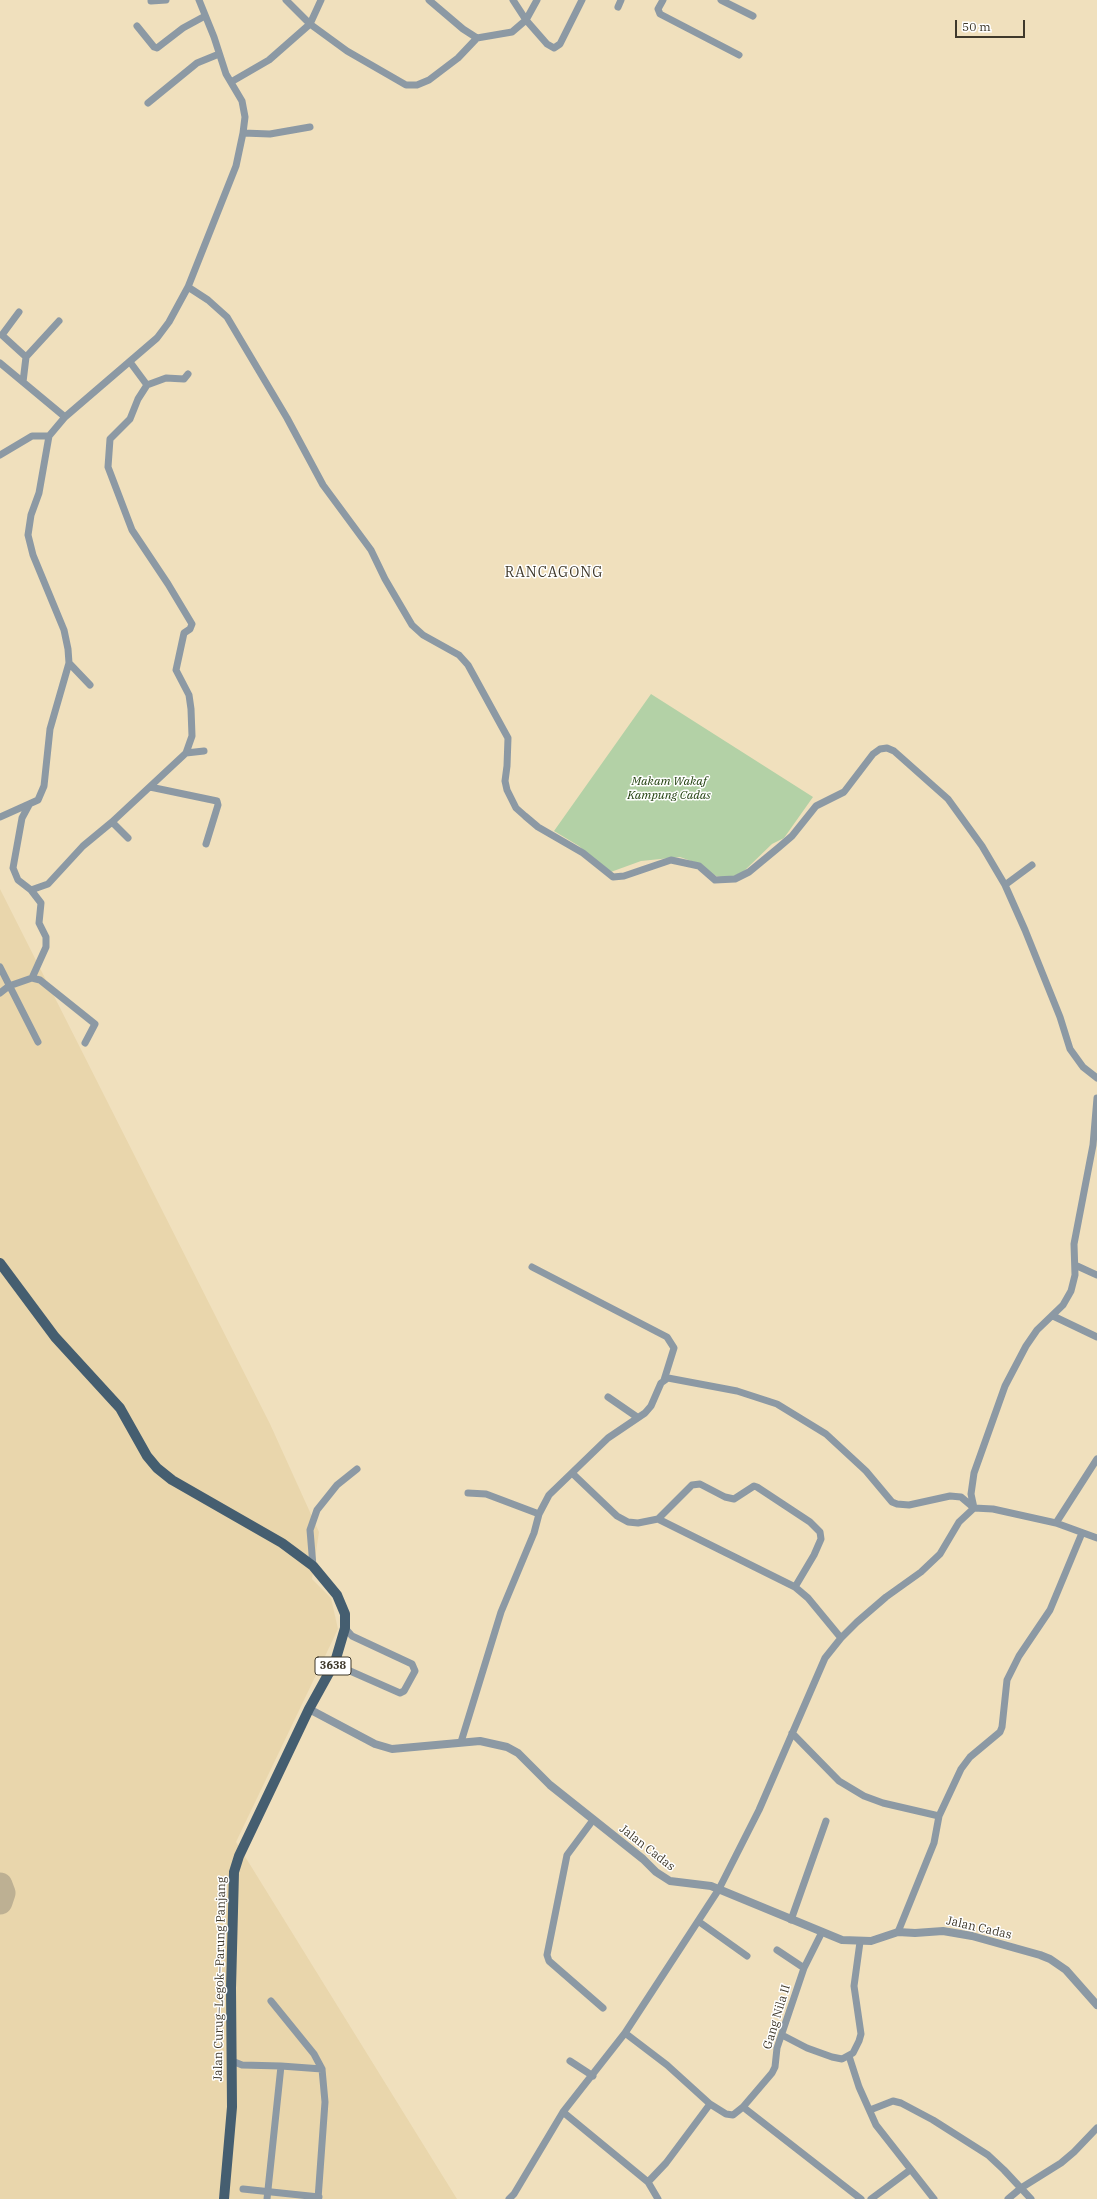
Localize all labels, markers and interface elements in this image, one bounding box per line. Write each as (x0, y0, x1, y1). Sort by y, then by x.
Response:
scale bar (957, 12, 1027, 38)
text: 50 m (962, 19, 991, 34)
district label: RANCAGONG (505, 565, 603, 581)
park label: Makam Wakaf Kampung Cadas (627, 775, 711, 803)
road number: 3638 (315, 1657, 351, 1675)
street label: Jalan Cadas (616, 1822, 678, 1874)
street label: Jalan Curug–Legok–Parung Panjang (211, 1877, 229, 2081)
street label: Jalan Cadas (945, 1914, 1013, 1942)
street label: Gang Nila II (760, 1983, 794, 2051)

